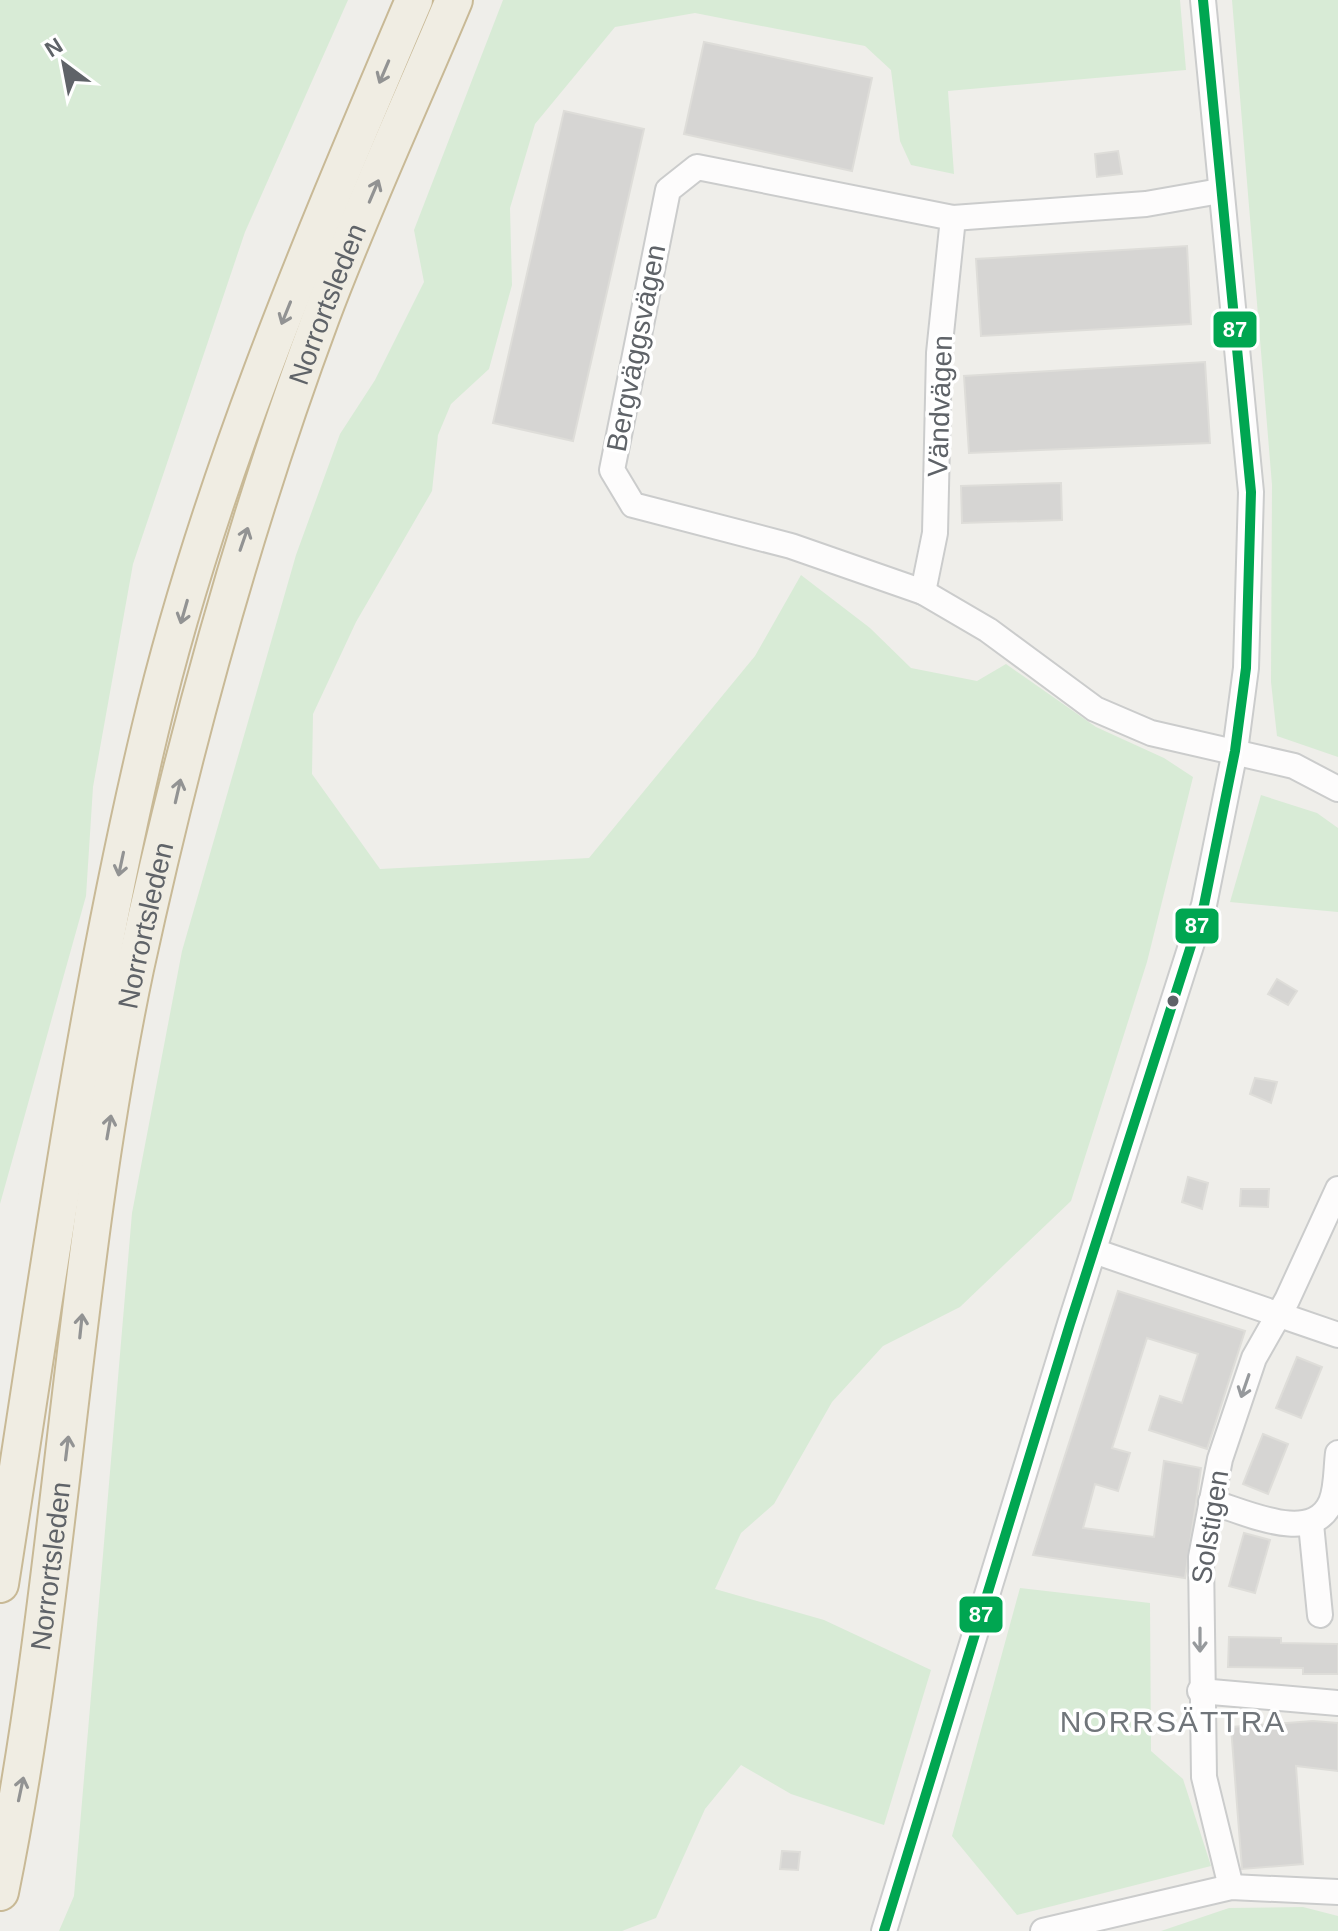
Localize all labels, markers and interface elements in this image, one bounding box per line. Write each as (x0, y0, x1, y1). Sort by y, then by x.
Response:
north arrow (24, 24, 104, 104)
text: N (40, 33, 67, 62)
one-way arrow (375, 59, 390, 84)
one-way arrow (367, 179, 382, 204)
street label: Norrortsleden (282, 219, 372, 389)
street label: Bergväggsvägen (601, 242, 671, 454)
one-way arrow (277, 300, 292, 325)
line badge: 87 (1212, 310, 1258, 349)
text: 87 (1223, 317, 1247, 342)
street label: Vändvägen (922, 335, 958, 477)
one-way arrow (238, 527, 253, 552)
one-way arrow (176, 598, 191, 624)
one-way arrow (171, 778, 186, 804)
street label: Norrortsleden (112, 839, 179, 1011)
one-way arrow (113, 850, 128, 876)
line badge: 87 (1174, 907, 1220, 945)
text: 87 (1185, 913, 1209, 938)
unlabelled marker (1165, 993, 1181, 1009)
one-way arrow (102, 1115, 117, 1140)
one-way arrow (74, 1313, 89, 1340)
one-way arrow (1236, 1373, 1251, 1398)
one-way arrow (60, 1435, 75, 1462)
street label: Solstigen (1186, 1468, 1234, 1586)
street label: Norrortsleden (24, 1480, 76, 1652)
line badge: 87 (958, 1595, 1004, 1634)
text: 87 (969, 1602, 993, 1627)
one-way arrow (1192, 1626, 1208, 1653)
district label: NORRSÄTTRA (1060, 1705, 1286, 1738)
one-way arrow (14, 1776, 29, 1802)

